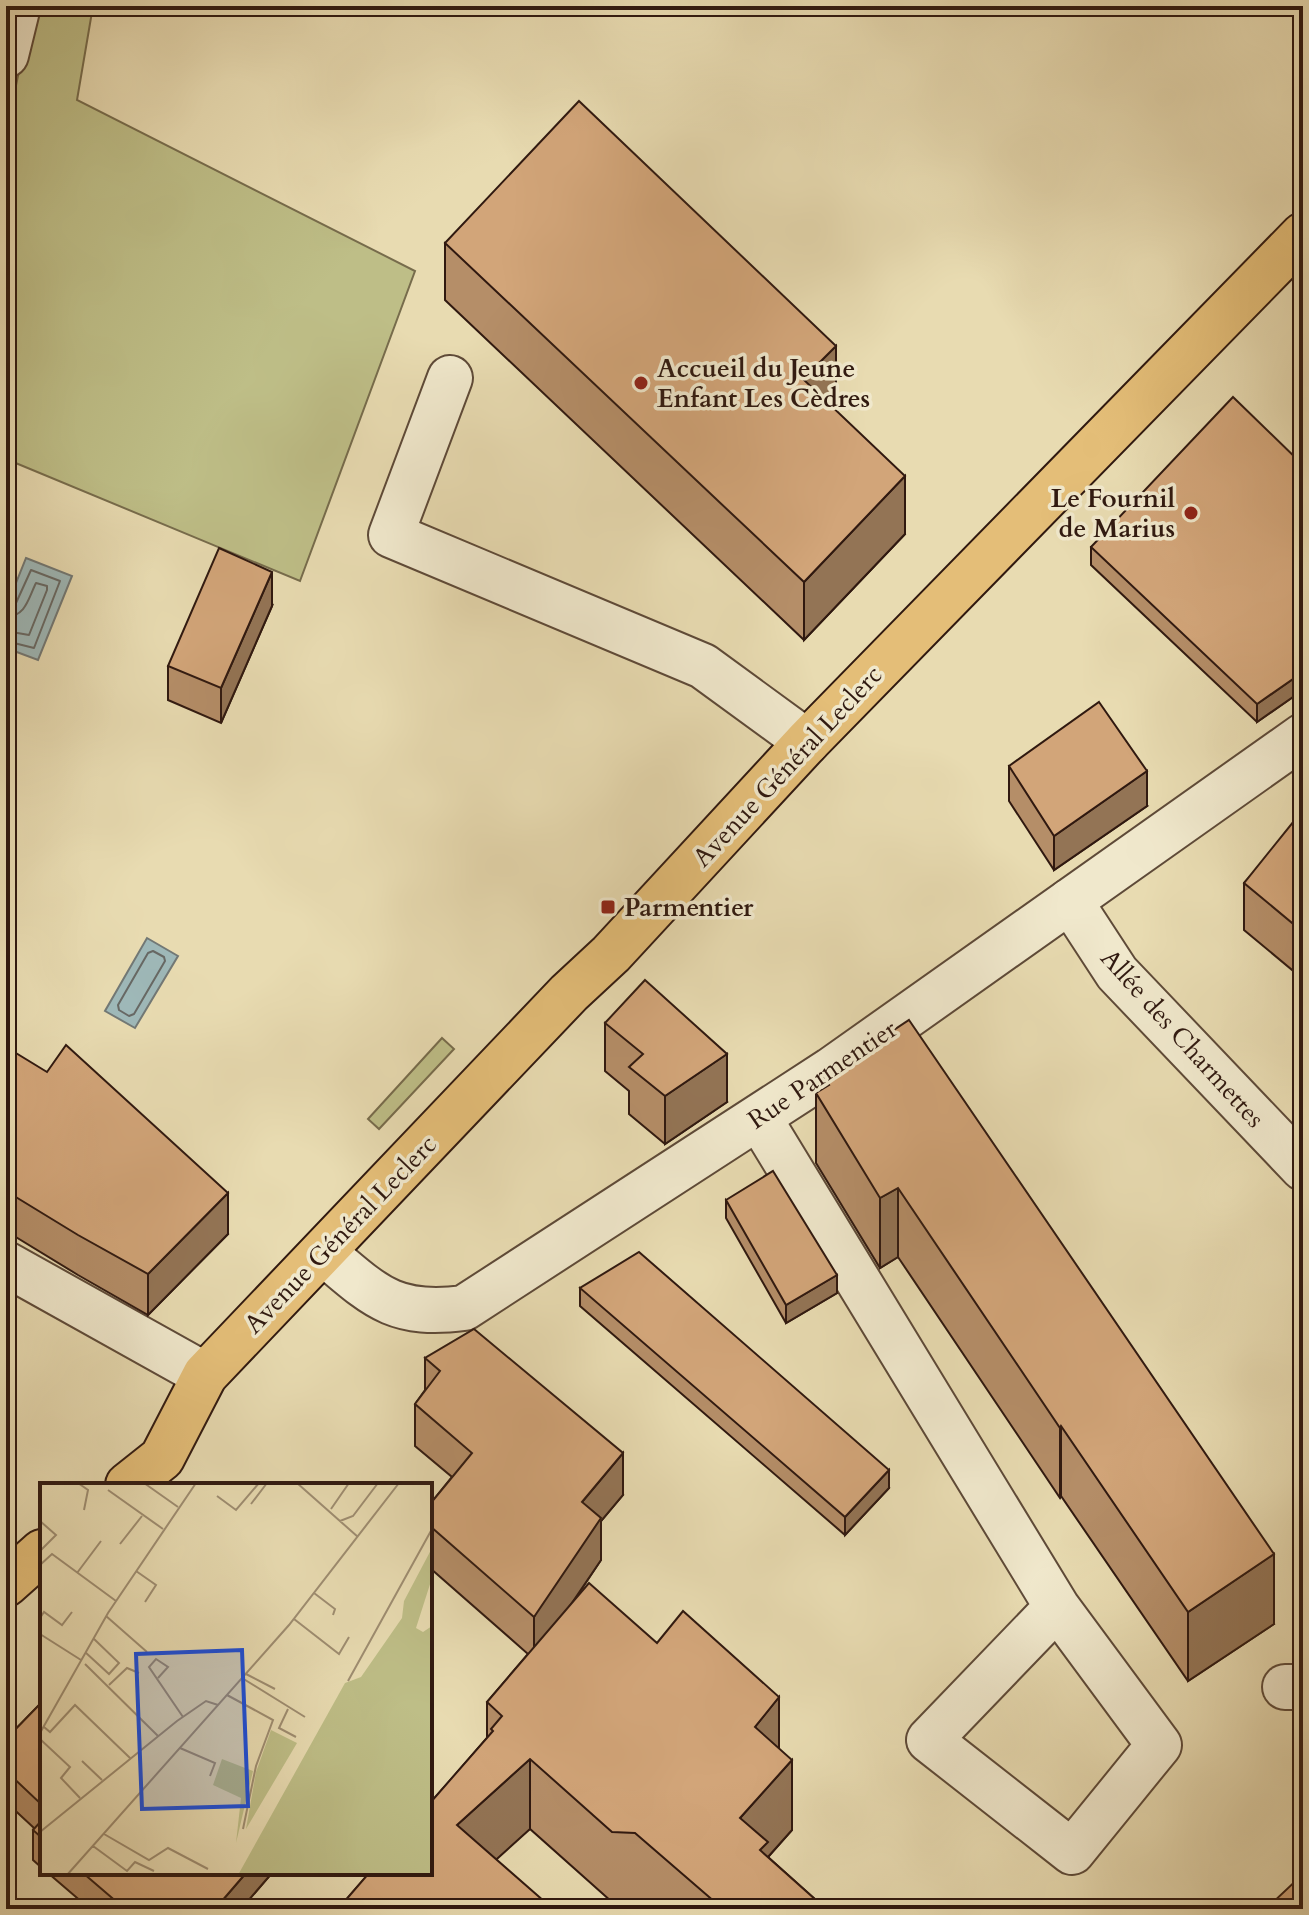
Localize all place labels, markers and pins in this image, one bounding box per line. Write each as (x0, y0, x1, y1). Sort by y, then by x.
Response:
place label: Accueil du Jeune Enfant Les Cèdres (657, 351, 870, 416)
marker: Accueil du Jeune Enfant Les Cèdres (632, 374, 650, 392)
place label: Le Fournil de Marius (1051, 481, 1175, 546)
marker: Le Fournil de Marius (1182, 504, 1200, 522)
place label: Parmentier (624, 890, 754, 925)
marker: Parmentier (599, 898, 617, 916)

